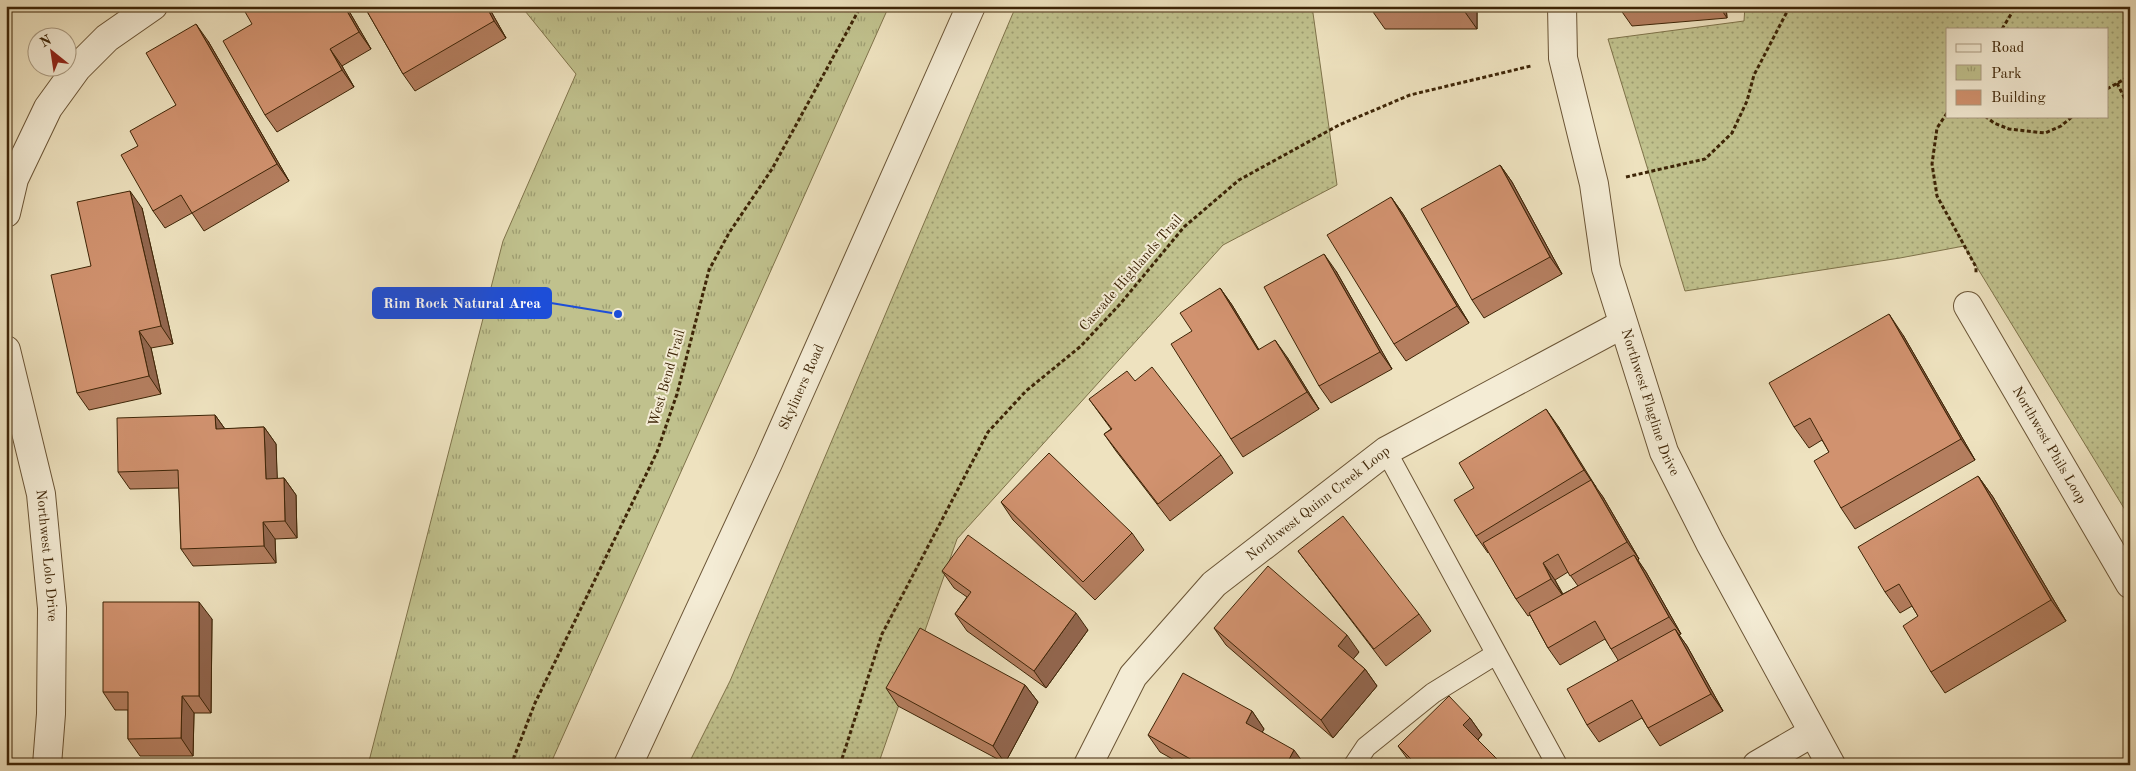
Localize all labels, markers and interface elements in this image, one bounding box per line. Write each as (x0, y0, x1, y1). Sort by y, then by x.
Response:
north arrow (28, 28, 78, 78)
legend (1946, 28, 2108, 118)
text: N (38, 33, 54, 50)
text: Road (1991, 41, 2025, 56)
text: Park (1991, 67, 2022, 82)
text: Building (1991, 91, 2046, 106)
street label: Cascade Highlands Trail (1077, 212, 1185, 334)
callout: Rim Rock Natural Area (373, 288, 551, 318)
text: Rim Rock Natural Area (383, 297, 541, 312)
street label: Northwest Flagline Drive (1619, 327, 1682, 478)
street label: West Bend Trail (646, 328, 688, 428)
street label: Skyliners Road (777, 342, 827, 432)
street label: Northwest Phils Loop (2010, 384, 2089, 506)
street label: Northwest Quinn Creek Loop (1244, 444, 1393, 563)
street label: Northwest Lolo Drive (34, 489, 59, 621)

